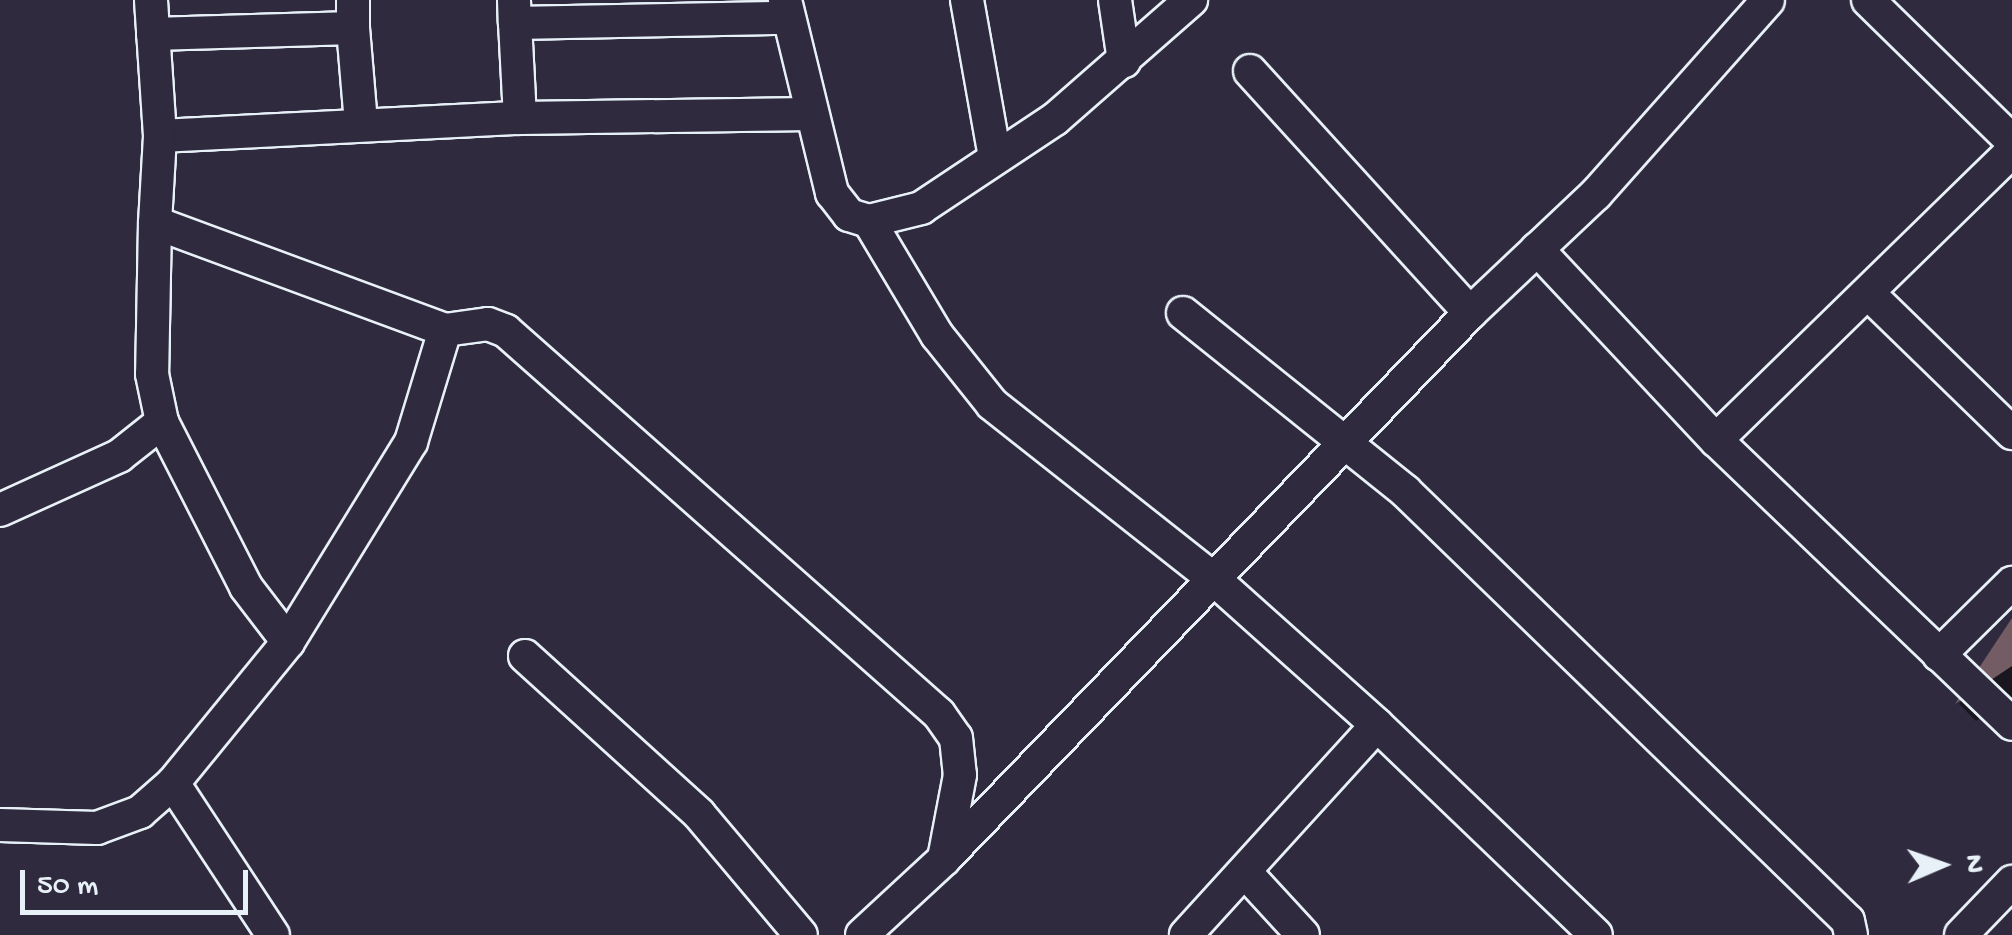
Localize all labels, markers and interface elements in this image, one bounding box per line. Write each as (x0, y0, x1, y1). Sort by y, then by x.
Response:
north arrow (1892, 815, 1992, 915)
scale bar (25, 850, 252, 912)
text: N (1956, 854, 1989, 874)
text: 50 m (37, 870, 98, 905)

